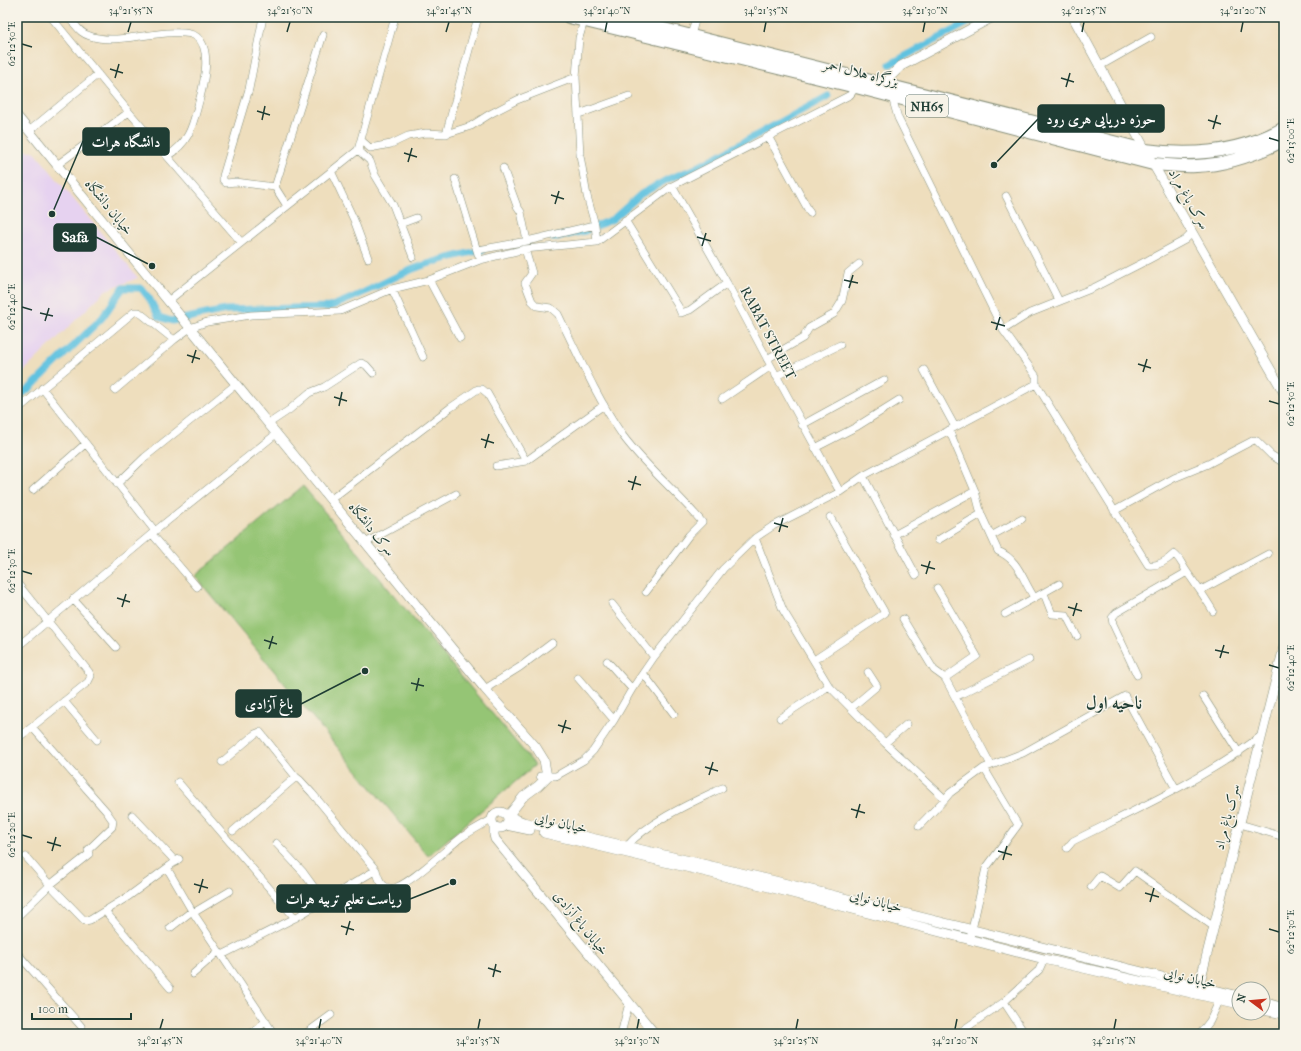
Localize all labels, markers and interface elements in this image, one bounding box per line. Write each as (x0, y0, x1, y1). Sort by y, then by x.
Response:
text: 34°21'55"N (109, 5, 154, 17)
text: 34°21'50"N (267, 5, 313, 17)
text: 34°21'45"N (426, 5, 472, 17)
text: 34°21'40"N (583, 5, 631, 17)
text: 34°21'35"N (744, 5, 789, 17)
text: 34°21'30"N (902, 5, 948, 17)
text: 34°21'25"N (1061, 5, 1107, 17)
text: 34°21'20"N (1220, 5, 1267, 17)
text: 62°12'50"E (6, 22, 18, 66)
street label: بزرگراه هلال احمر (820, 54, 901, 91)
road number: NH65 (906, 95, 948, 117)
callout: حوزه دریایی هری رود (1038, 105, 1164, 132)
text: حوزه دریایی هری رود (1046, 110, 1156, 129)
text: 62°13'00"E (1285, 118, 1297, 164)
callout: دانشگاه هرات (83, 128, 169, 155)
text: دانشگاه هرات (91, 132, 161, 152)
street label: سرک باغ مراد (1162, 165, 1213, 234)
street label: خیابان دانشگاه (81, 175, 138, 238)
callout: Safa (54, 224, 96, 251)
text: Safa (62, 228, 89, 246)
text: 62°12'40"E (6, 284, 18, 330)
street label: RABAT STREET (736, 284, 800, 383)
text: 62°12'50"E (1285, 382, 1297, 426)
street label: سرک دانشگاه (344, 498, 400, 560)
text: 62°12'30"E (6, 549, 18, 593)
text: 62°12'40"E (1285, 645, 1297, 691)
callout: باغ آزادی (236, 690, 301, 717)
district label: ناحیه اول (1086, 693, 1142, 714)
text: باغ آزادی (245, 695, 293, 716)
street label: سرک باغ مراد (1211, 782, 1246, 853)
street label: خیابان نوایی (533, 809, 589, 838)
text: 62°12'20"E (6, 812, 18, 858)
callout: ریاست تعلیم تربیه هرات (277, 885, 410, 912)
street label: خیابان نوایی (848, 886, 904, 917)
street label: خیابان باغ آزادی (548, 887, 612, 960)
text: ریاست تعلیم تربیه هرات (286, 890, 402, 914)
text: 62°12'30"E (1285, 910, 1297, 954)
street label: خیابان نوایی (1162, 964, 1218, 993)
north arrow (1231, 981, 1271, 1021)
text: N (1234, 992, 1249, 1004)
scale bar (32, 995, 131, 1021)
text: 100 m (38, 1002, 68, 1016)
text: 34°21'45"N (137, 1035, 183, 1047)
text: 34°21'40"N (295, 1035, 343, 1047)
text: 34°21'35"N (456, 1035, 501, 1047)
text: 34°21'30"N (614, 1035, 660, 1047)
text: 34°21'25"N (773, 1035, 819, 1047)
text: 34°21'20"N (932, 1035, 979, 1047)
text: 34°21'15"N (1092, 1035, 1136, 1047)

